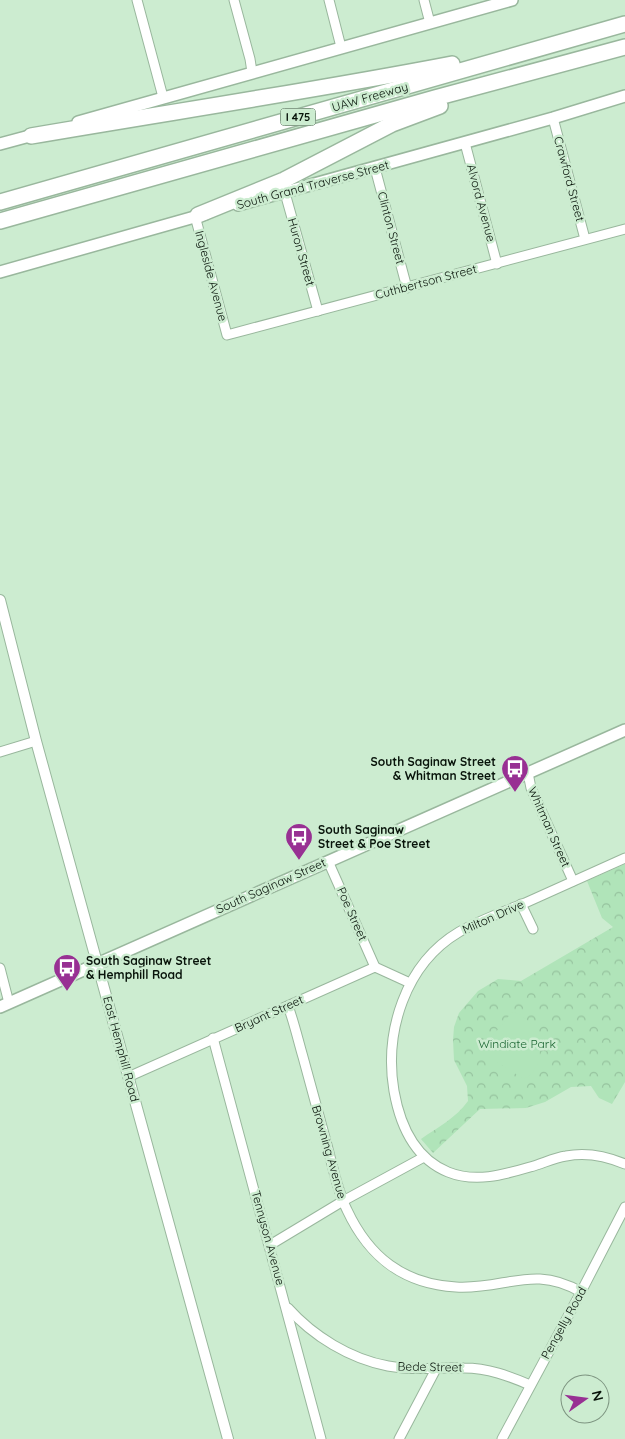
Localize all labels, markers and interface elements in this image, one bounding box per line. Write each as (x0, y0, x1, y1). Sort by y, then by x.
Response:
street label: UAW Freeway (330, 78, 410, 115)
road number: I 475 (280, 108, 316, 125)
street label: Crawford Street (551, 135, 588, 223)
street label: South Grand Traverse Street (235, 157, 391, 212)
street label: Alvord Avenue (464, 162, 499, 244)
street label: Clinton Street (375, 190, 408, 266)
street label: Huron Street (285, 216, 318, 288)
street label: Ingleside Avenue (192, 229, 231, 323)
street label: Cuthbertson Street (373, 261, 478, 302)
place label: South Saginaw Street & Whitman Street (371, 754, 496, 783)
bus stop icon: South Saginaw Street & Whitman Street (500, 754, 530, 793)
street label: Whitman Street (525, 784, 574, 869)
bus stop icon: South Saginaw Street & Poe Street (284, 822, 314, 861)
place label: South Saginaw Street & Poe Street (318, 822, 431, 851)
street label: South Saginaw Street (214, 855, 328, 916)
street label: Poe Street (334, 885, 371, 943)
street label: Milton Drive (460, 896, 526, 937)
bus stop icon: South Saginaw Street & Hemphill Road (52, 953, 82, 992)
place label: South Saginaw Street & Hemphill Road (86, 953, 212, 982)
street label: Bryant Street (232, 992, 305, 1035)
street label: East Hemphill Road (100, 994, 143, 1103)
park label: Windiate Park (478, 1036, 556, 1051)
street label: Browning Avenue (309, 1103, 350, 1201)
street label: Tennyson Avenue (249, 1189, 288, 1287)
street label: Pengelly Road (538, 1284, 590, 1361)
street label: Bede Street (398, 1358, 462, 1375)
north arrow (560, 1374, 610, 1424)
text: N (588, 1389, 608, 1403)

